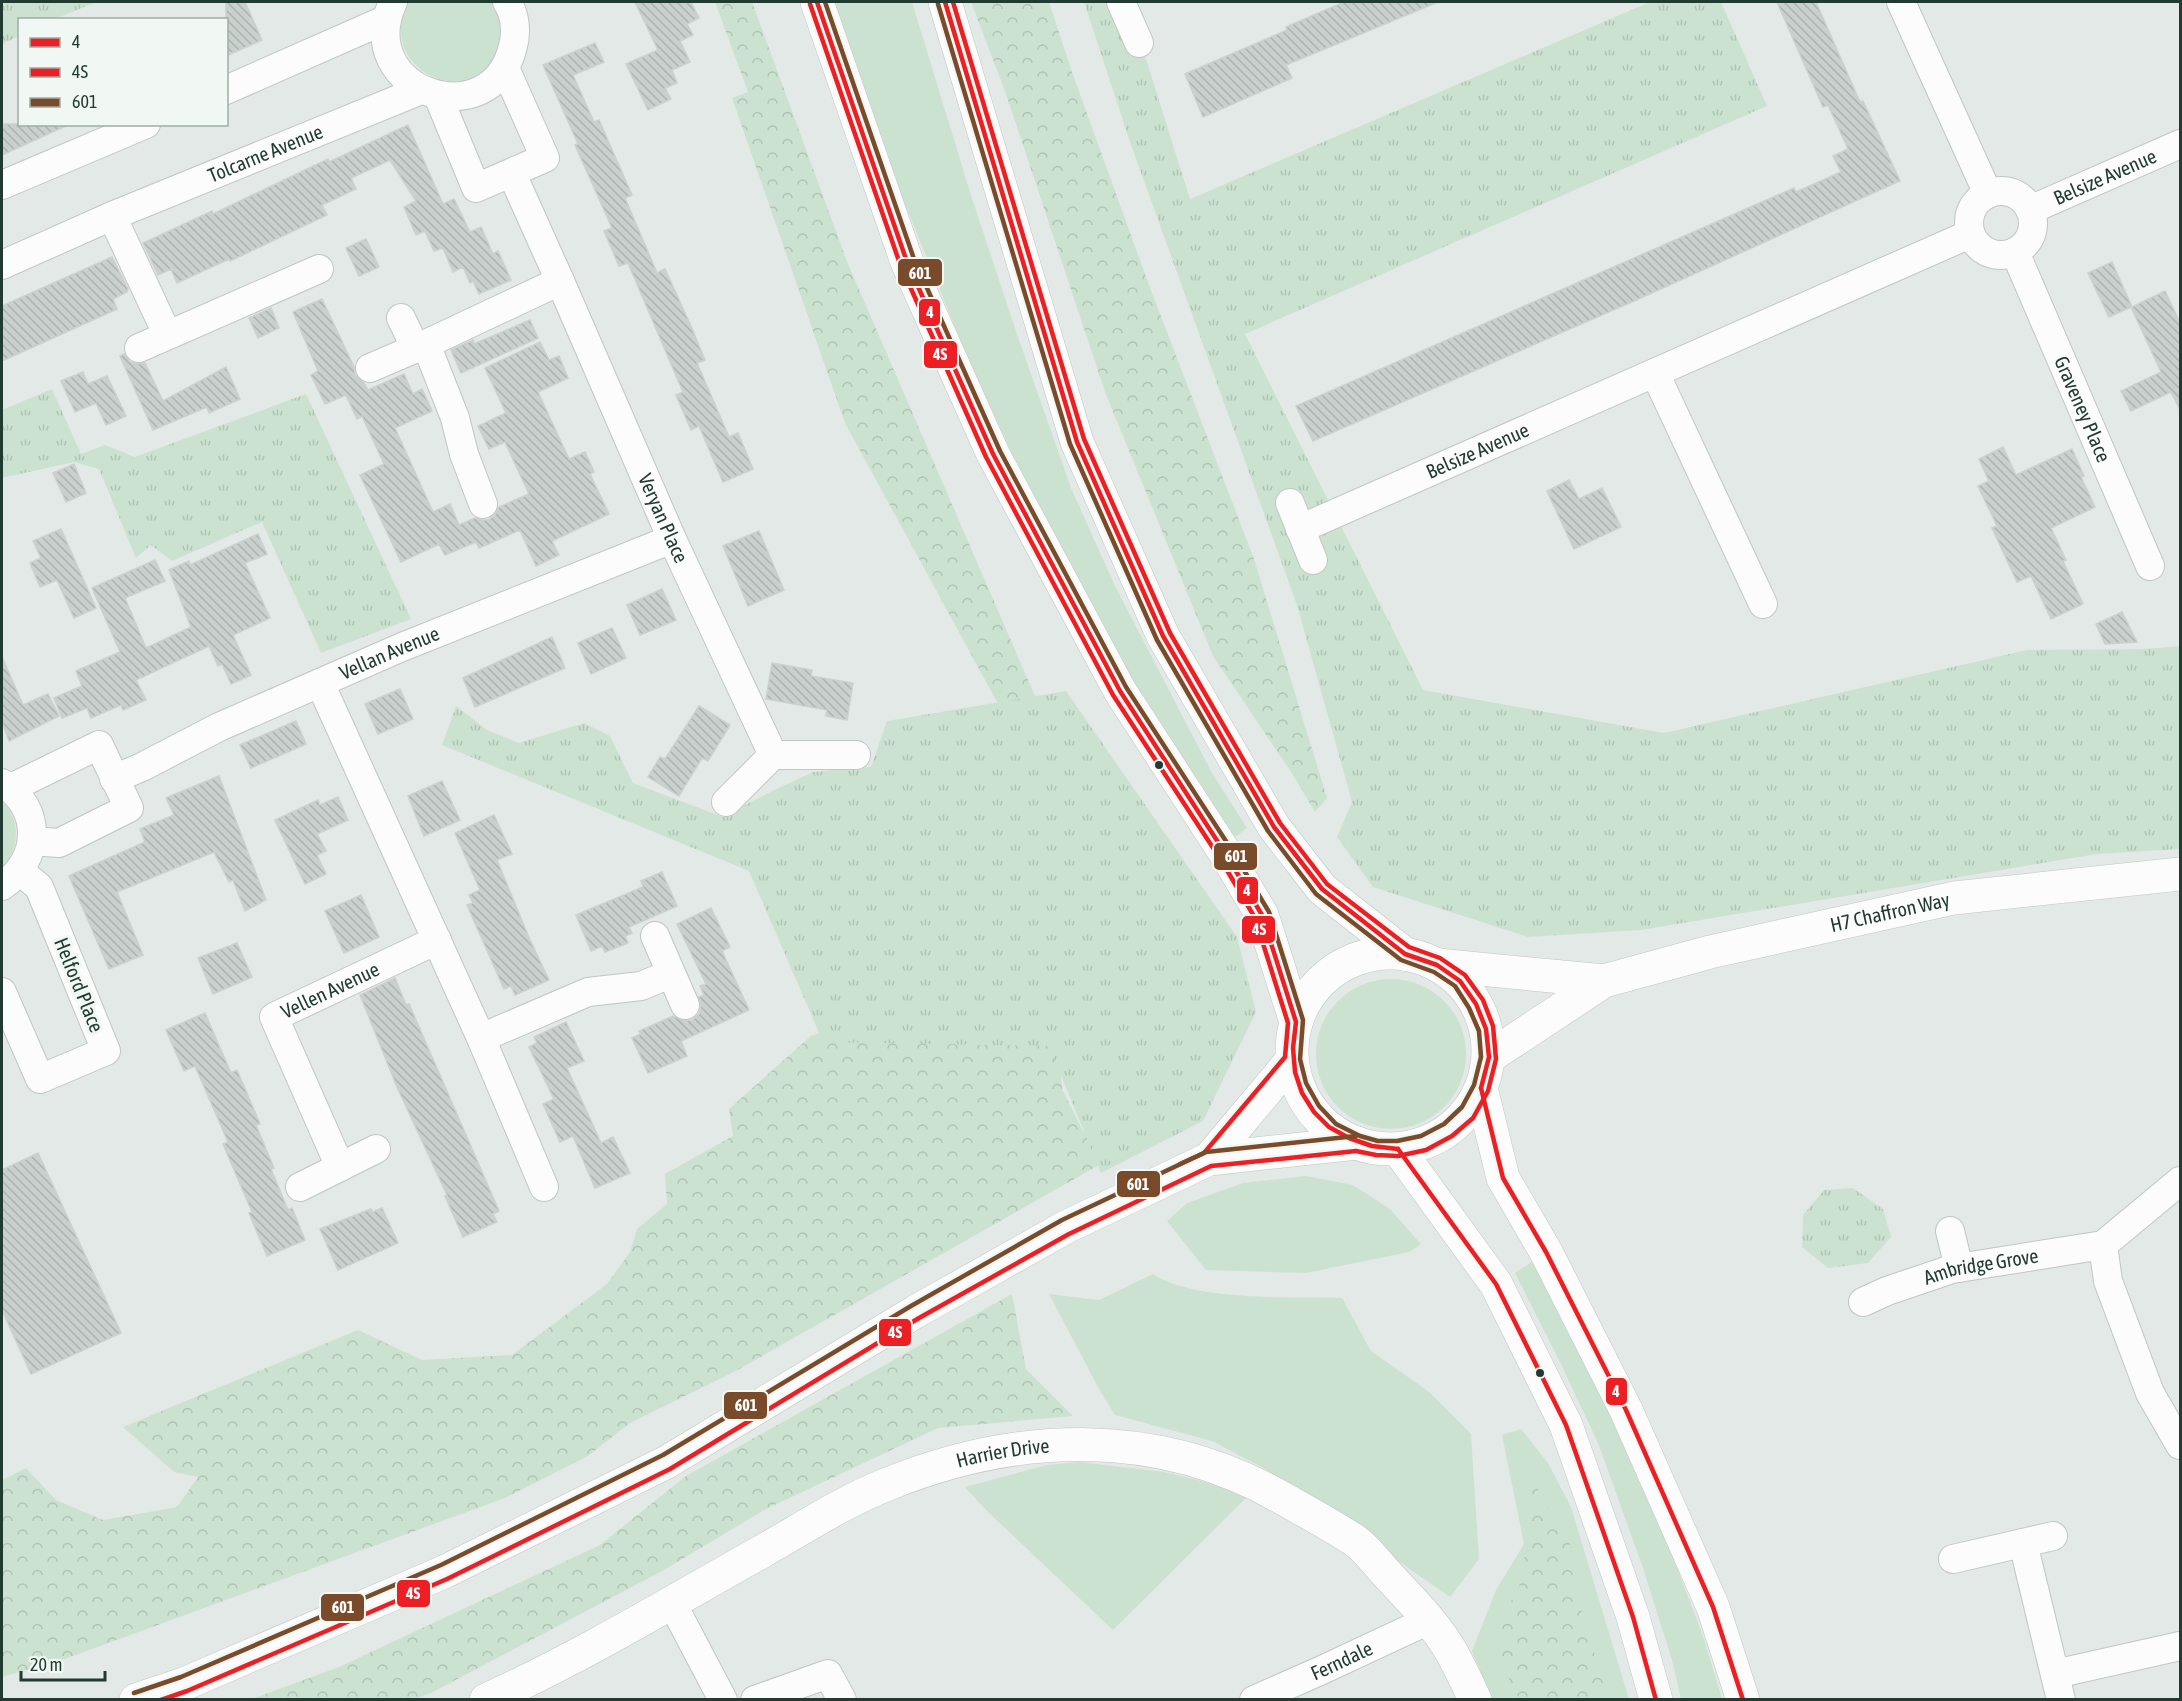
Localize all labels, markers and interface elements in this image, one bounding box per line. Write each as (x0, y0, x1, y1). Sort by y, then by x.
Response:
legend (18, 18, 228, 126)
text: 4 (72, 31, 80, 52)
text: 4S (72, 61, 88, 82)
text: 601 (72, 91, 97, 112)
street label: Tolcarne Avenue (204, 119, 326, 187)
street label: Belsize Avenue (2050, 144, 2160, 209)
line badge: 601 (897, 258, 943, 287)
text: 601 (909, 264, 932, 282)
line badge: 4 (918, 298, 941, 327)
text: 4 (925, 303, 934, 321)
line badge: 4S (923, 340, 958, 369)
text: 4S (932, 345, 947, 363)
street label: Graveney Place (2050, 352, 2116, 465)
street label: Belsize Avenue (1422, 418, 1532, 483)
street label: Veryan Place (634, 470, 693, 566)
street label: Vellan Avenue (336, 621, 442, 684)
unlabelled marker (1153, 759, 1165, 771)
line badge: 601 (1213, 842, 1258, 871)
text: 601 (1225, 847, 1248, 865)
line badge: 4 (1236, 876, 1259, 905)
text: 4 (1242, 881, 1251, 899)
street label: H7 Chaffron Way (1828, 887, 1952, 936)
line badge: 4S (1241, 915, 1276, 944)
text: 4S (1251, 920, 1266, 938)
street label: Helford Place (50, 934, 109, 1035)
street label: Vellen Avenue (277, 957, 383, 1023)
line badge: 601 (1116, 1170, 1161, 1198)
text: 601 (1127, 1175, 1150, 1193)
street label: Ambridge Grove (1920, 1243, 2040, 1289)
line badge: 4S (878, 1318, 912, 1347)
text: 4S (887, 1323, 902, 1341)
unlabelled marker (1534, 1367, 1546, 1379)
line badge: 4 (1605, 1377, 1628, 1406)
text: 4 (1611, 1382, 1620, 1400)
line badge: 601 (723, 1391, 768, 1420)
text: 601 (735, 1396, 758, 1414)
street label: Harrier Drive (954, 1434, 1050, 1472)
line badge: 4S (396, 1579, 431, 1608)
text: 4S (405, 1584, 420, 1602)
line badge: 601 (320, 1593, 365, 1622)
text: 601 (332, 1598, 355, 1616)
street label: Ferndale (1307, 1636, 1376, 1685)
scale bar (21, 1644, 105, 1682)
text: 20 m (30, 1654, 62, 1675)

